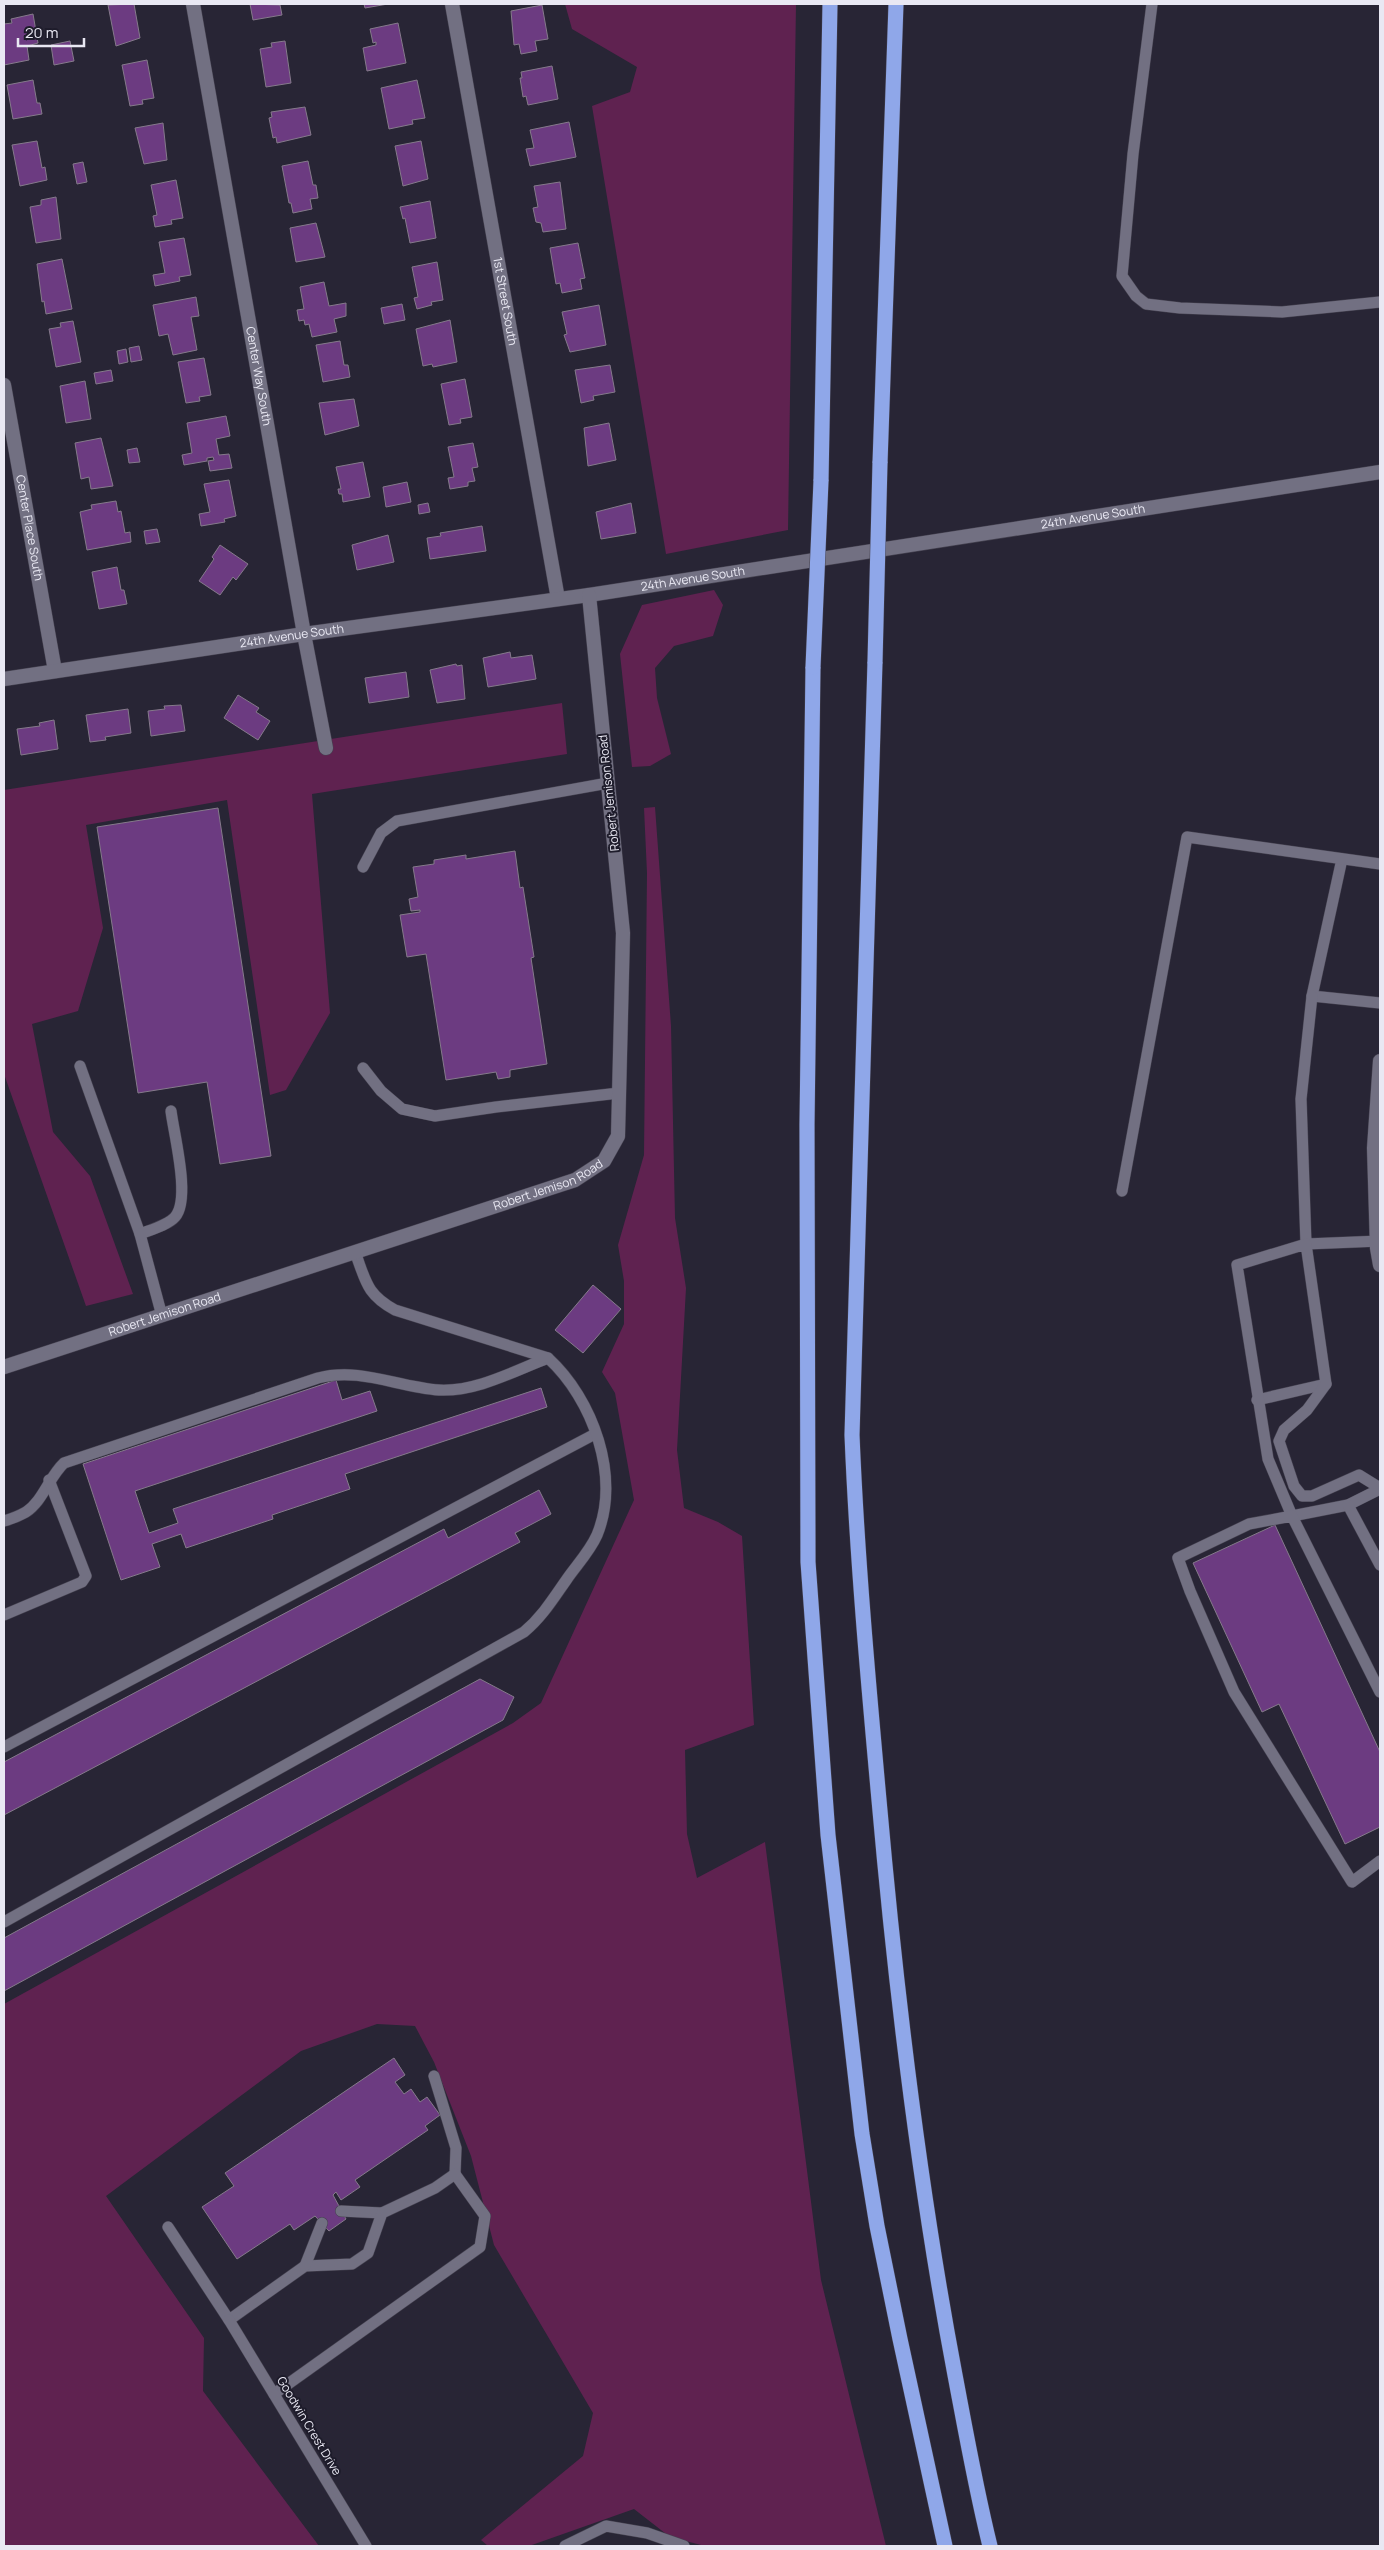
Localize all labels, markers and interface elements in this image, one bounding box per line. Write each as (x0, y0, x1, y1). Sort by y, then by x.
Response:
scale bar (18, 15, 84, 47)
text: 20 m (25, 22, 58, 43)
street label: 1st Street South (489, 256, 522, 347)
street label: Center Way South (242, 325, 276, 427)
street label: Center Place South (12, 473, 48, 582)
street label: 24th Avenue South (1040, 500, 1146, 533)
street label: 24th Avenue South (639, 562, 746, 595)
street label: 24th Avenue South (238, 620, 345, 652)
street label: Robert Jemison Road (594, 734, 623, 852)
street label: Robert Jemison Road (491, 1155, 606, 1214)
street label: Robert Jemison Road (106, 1288, 223, 1340)
street label: Goodwin Crest Drive (273, 2373, 346, 2478)

